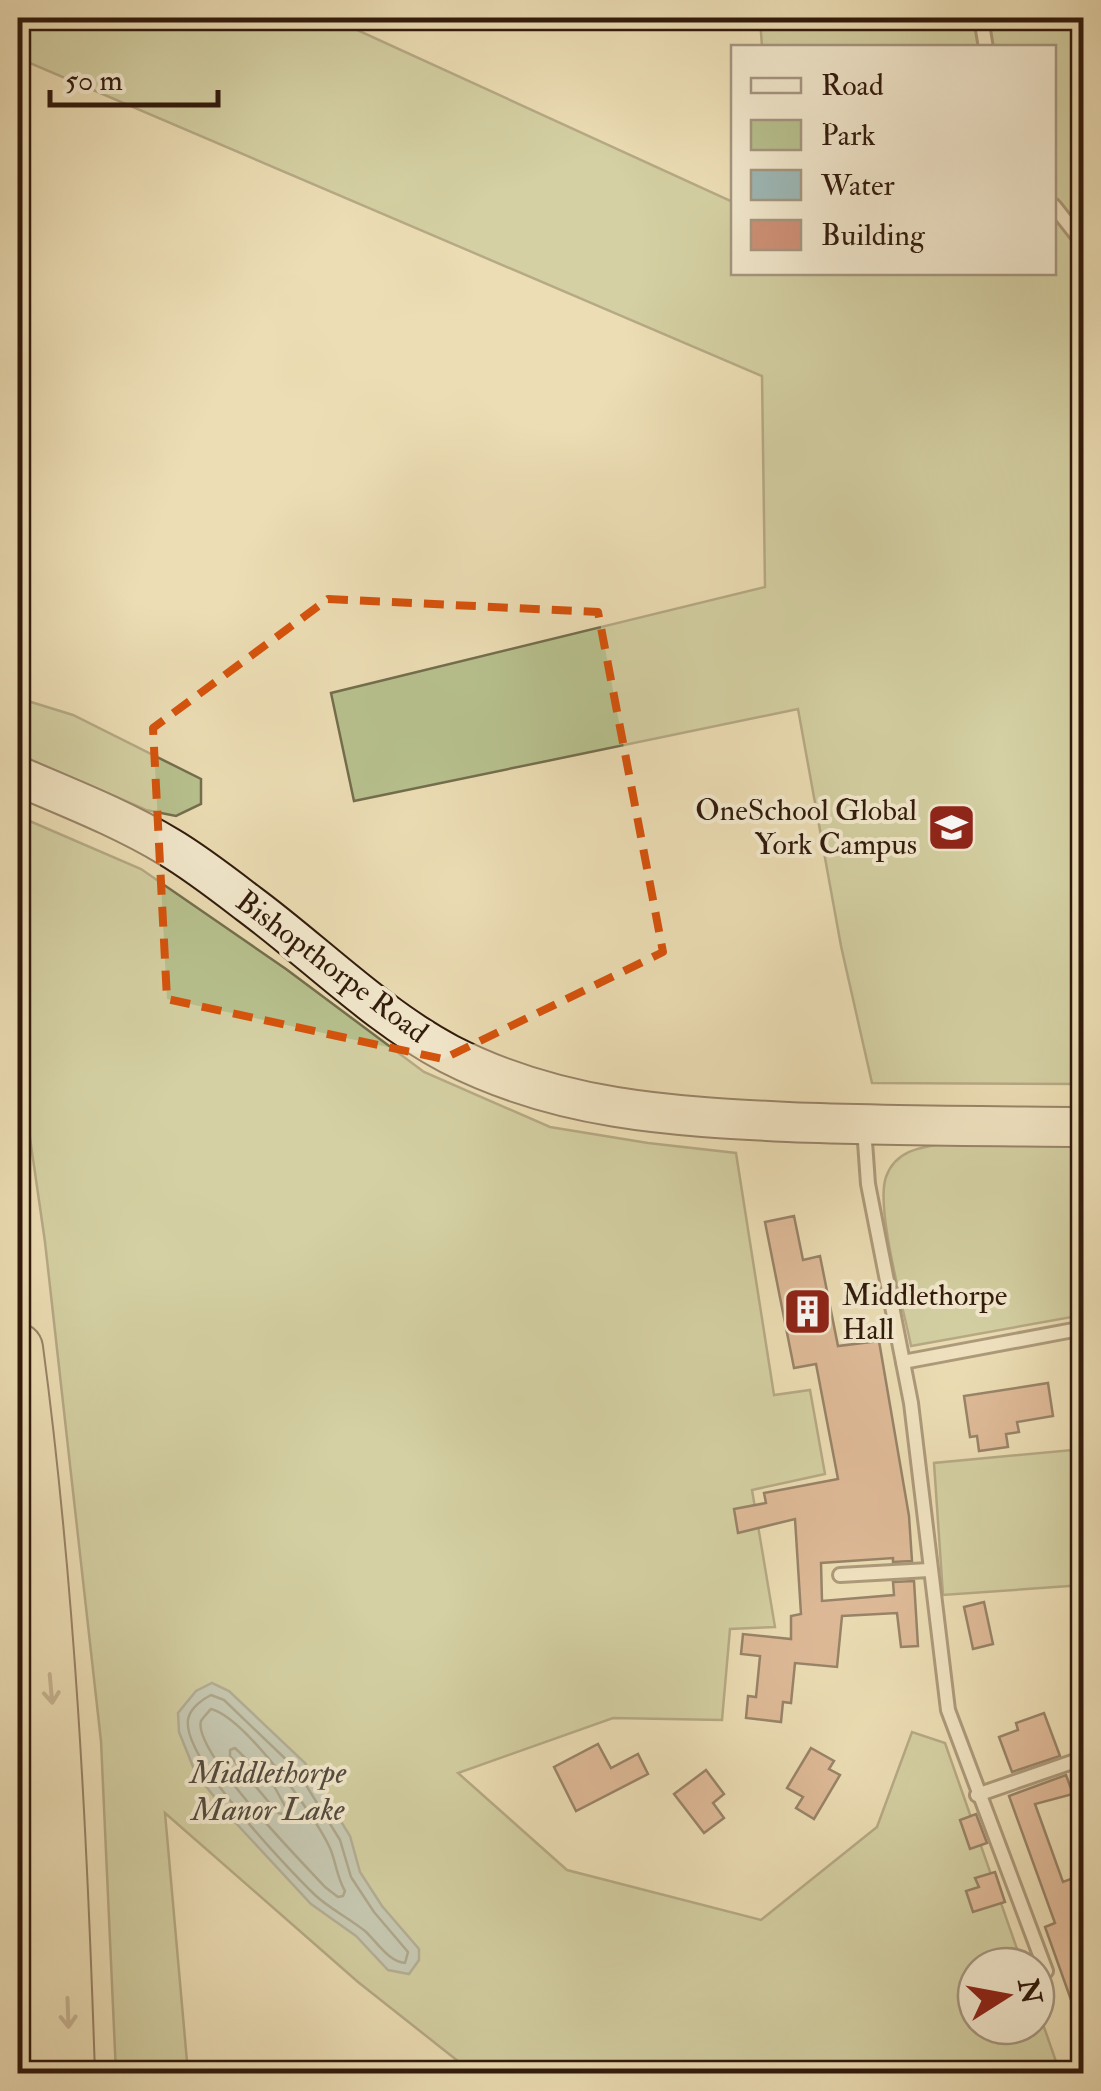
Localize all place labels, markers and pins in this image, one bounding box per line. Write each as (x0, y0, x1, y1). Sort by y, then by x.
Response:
place label: OneSchool Global York Campus (695, 792, 917, 863)
school or university icon: OneSchool Global York Campus (926, 801, 978, 853)
place label: Middlethorpe Hall (842, 1277, 1007, 1348)
building icon: Middlethorpe Hall (781, 1286, 833, 1338)

